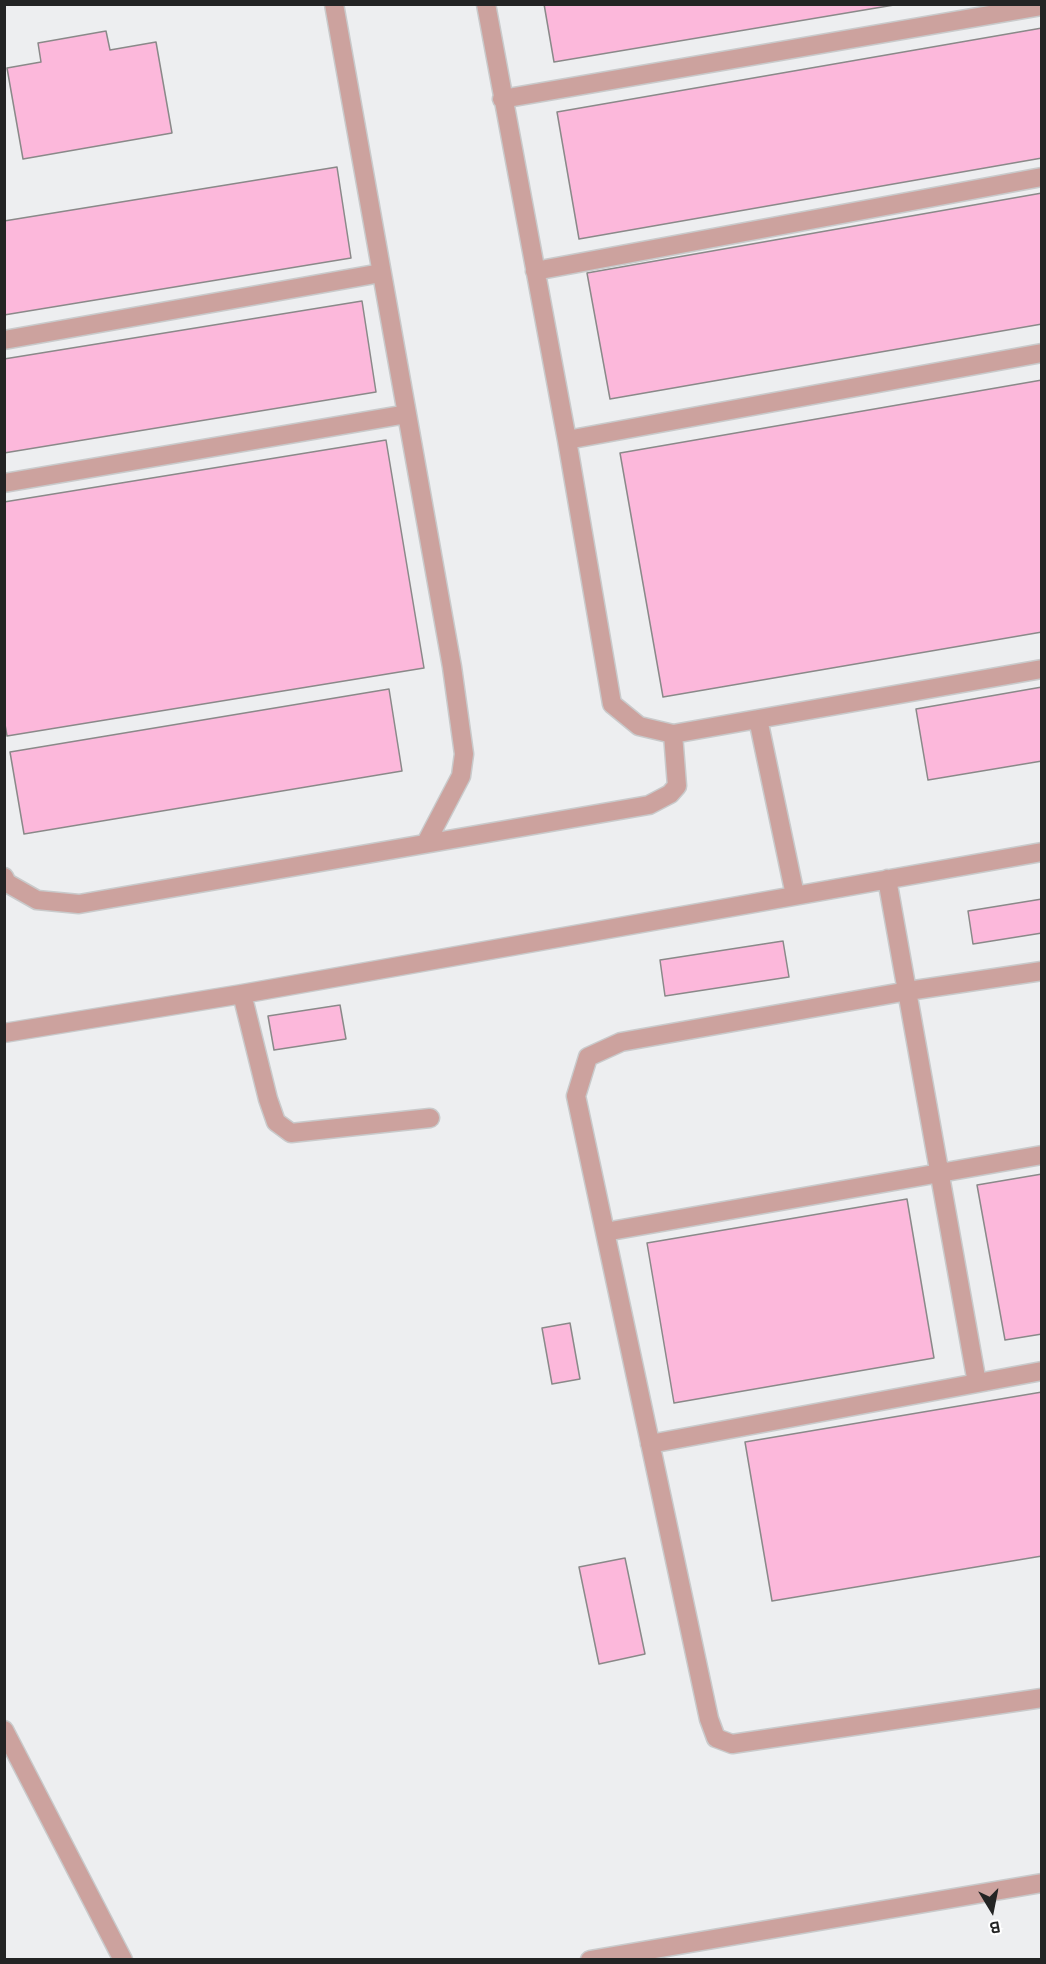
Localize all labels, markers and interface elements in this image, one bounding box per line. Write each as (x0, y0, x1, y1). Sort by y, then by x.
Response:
north arrow (962, 1880, 1022, 1940)
text: B (988, 1917, 1002, 1938)

